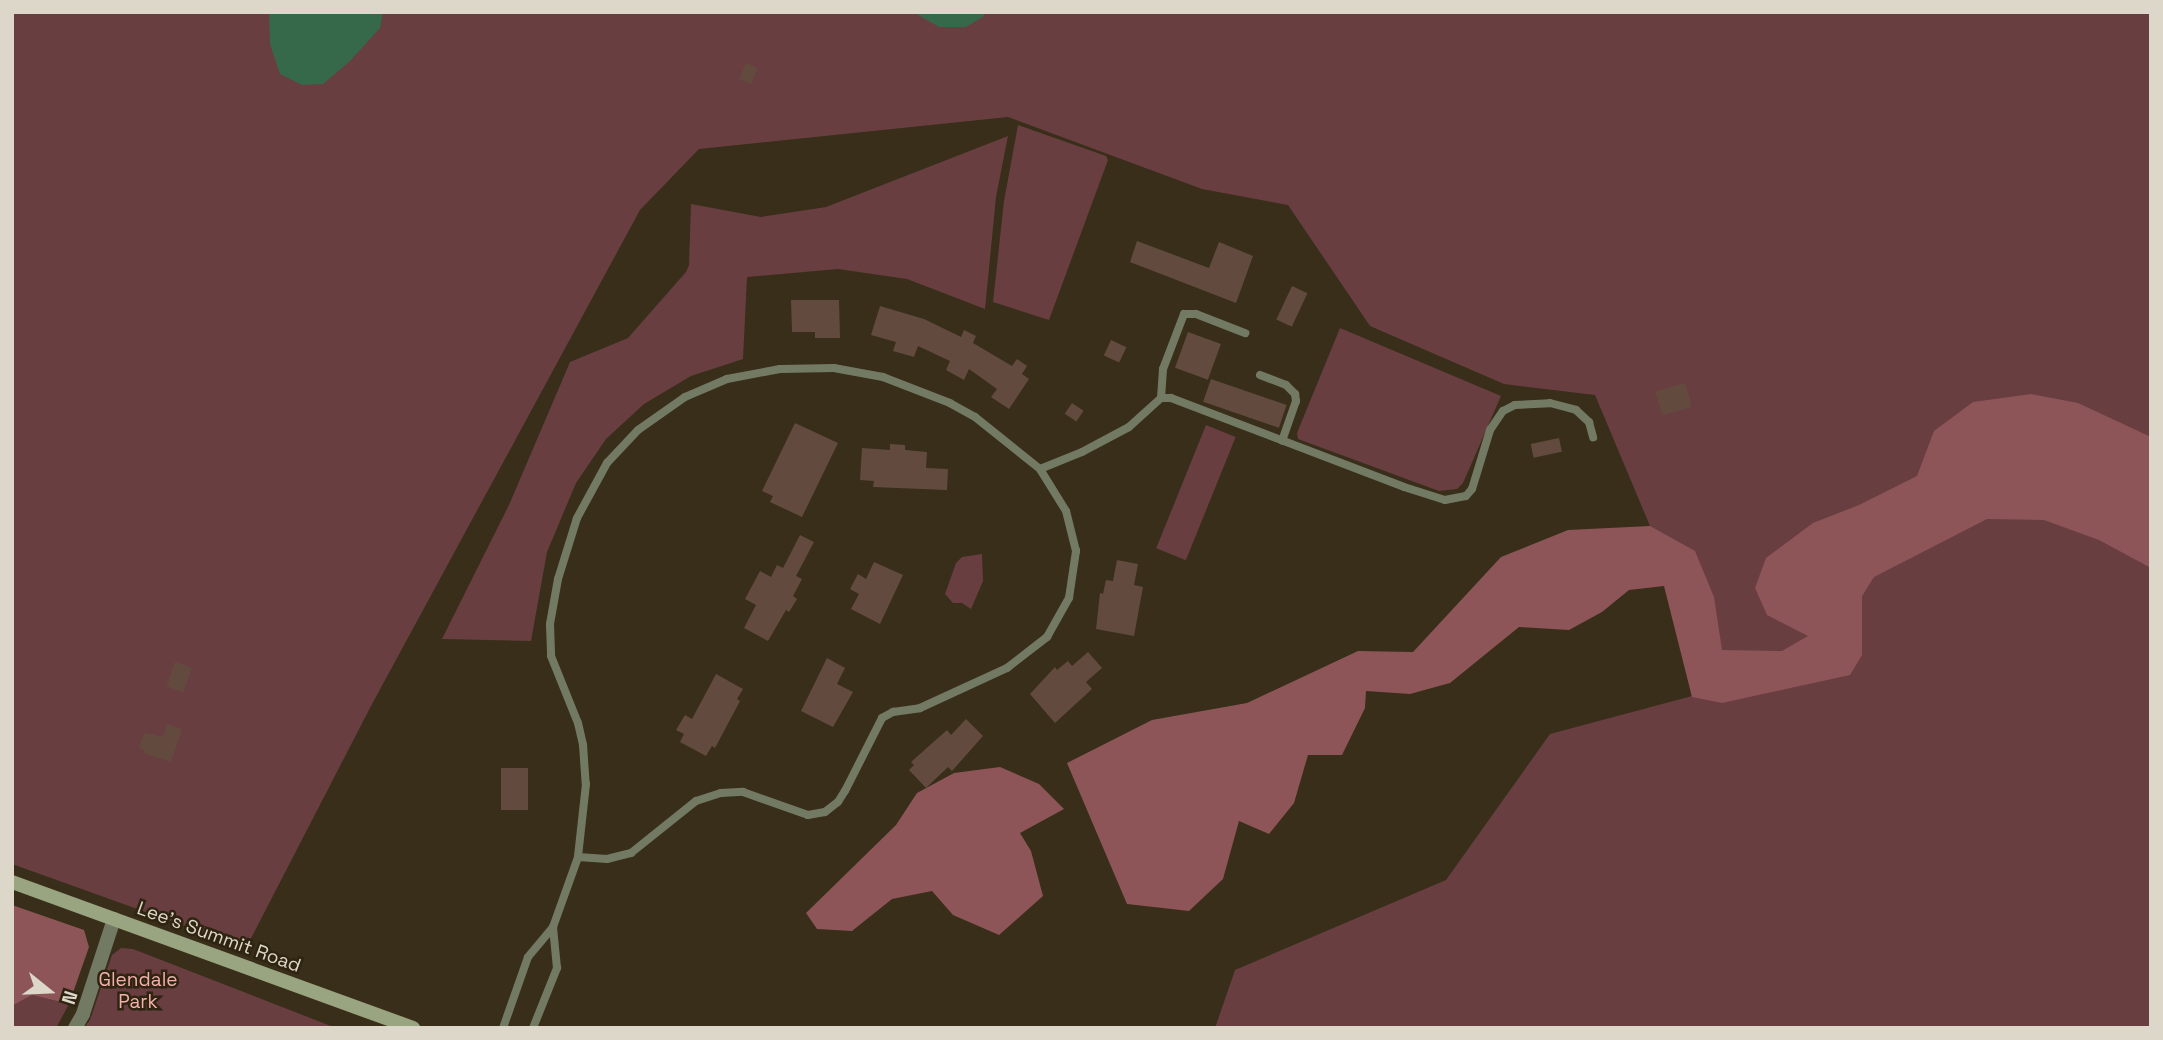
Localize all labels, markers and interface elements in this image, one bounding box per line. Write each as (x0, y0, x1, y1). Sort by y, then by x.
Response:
street label: Lee's Summit Road (134, 897, 304, 977)
north arrow (14, 956, 84, 1026)
park label: Glendale Park (98, 969, 178, 1013)
text: N (56, 988, 83, 1008)

